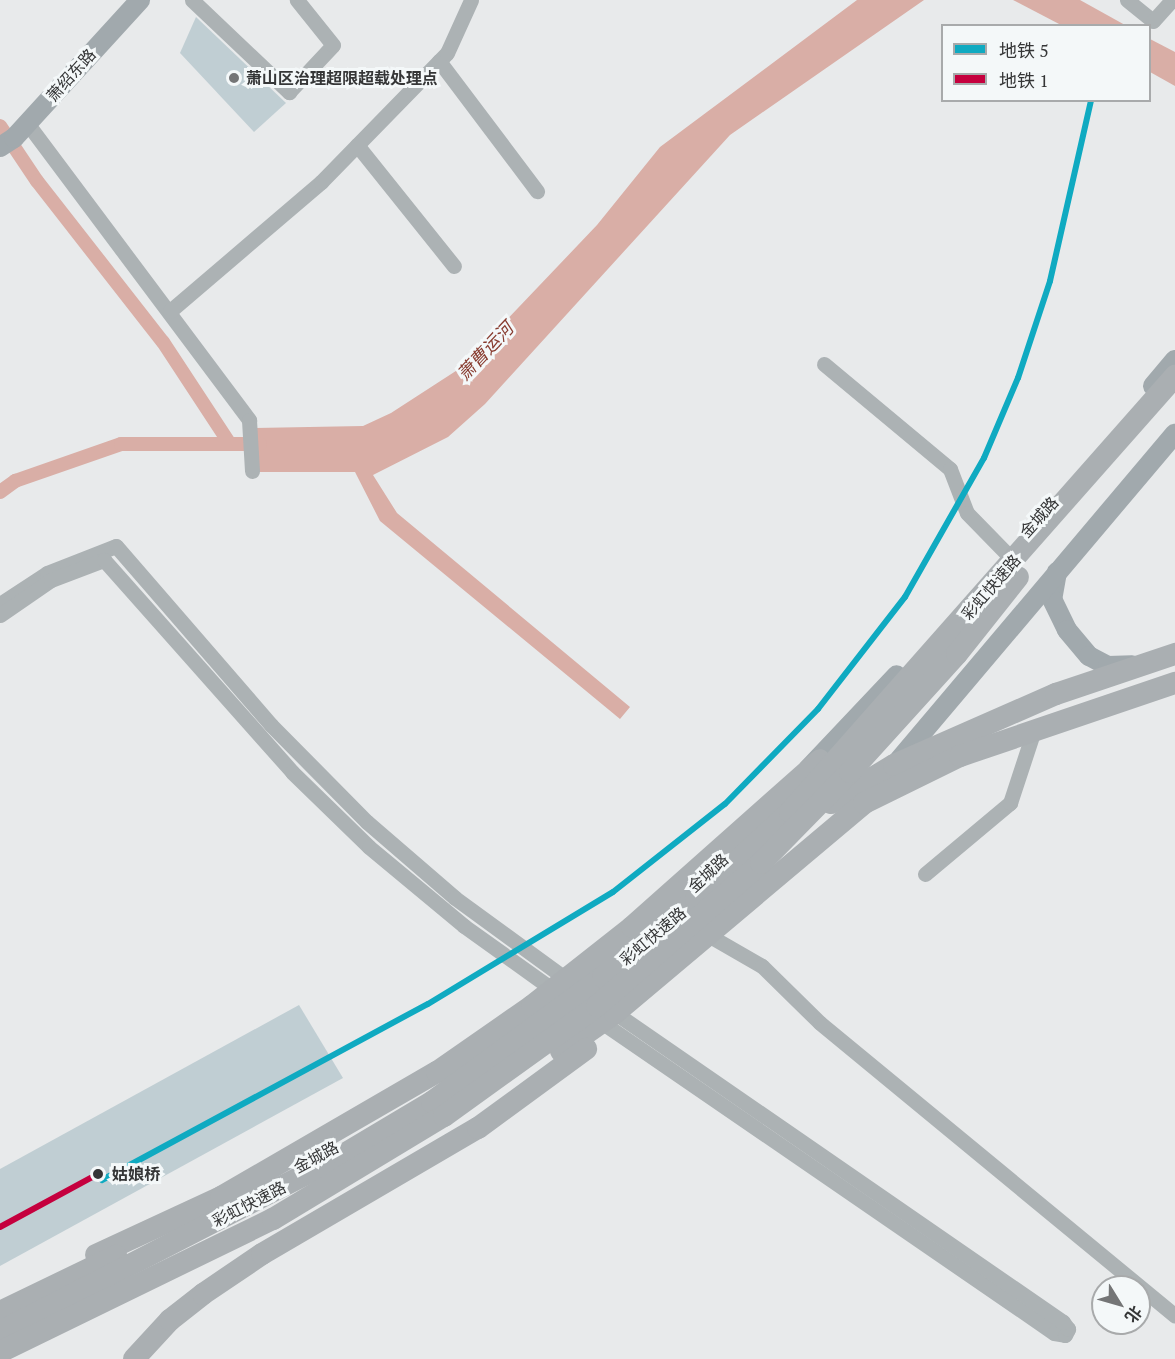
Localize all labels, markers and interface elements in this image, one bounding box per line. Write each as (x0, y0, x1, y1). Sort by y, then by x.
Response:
legend (941, 24, 1151, 102)
text: 地铁 5 (999, 38, 1049, 62)
street label: 萧绍东路 (42, 45, 100, 105)
place label: 萧山区治理超限超载处理点 (246, 68, 438, 88)
text: 地铁 1 (999, 68, 1049, 92)
marker: 萧山区治理超限超载处理点 (227, 71, 241, 85)
water label: 萧曹运河 (453, 317, 517, 385)
street label: 金城路 (1016, 493, 1062, 541)
street label: 彩虹快速路 (958, 551, 1024, 623)
street label: 金城路 (684, 850, 732, 896)
street label: 彩虹快速路 (616, 903, 690, 969)
street label: 金城路 (290, 1137, 342, 1177)
place label: 姑娘桥 (112, 1164, 160, 1184)
marker: 姑娘桥 (89, 1165, 107, 1183)
street label: 彩虹快速路 (209, 1177, 289, 1231)
north arrow (1091, 1275, 1151, 1335)
text: 北 (1120, 1302, 1147, 1328)

